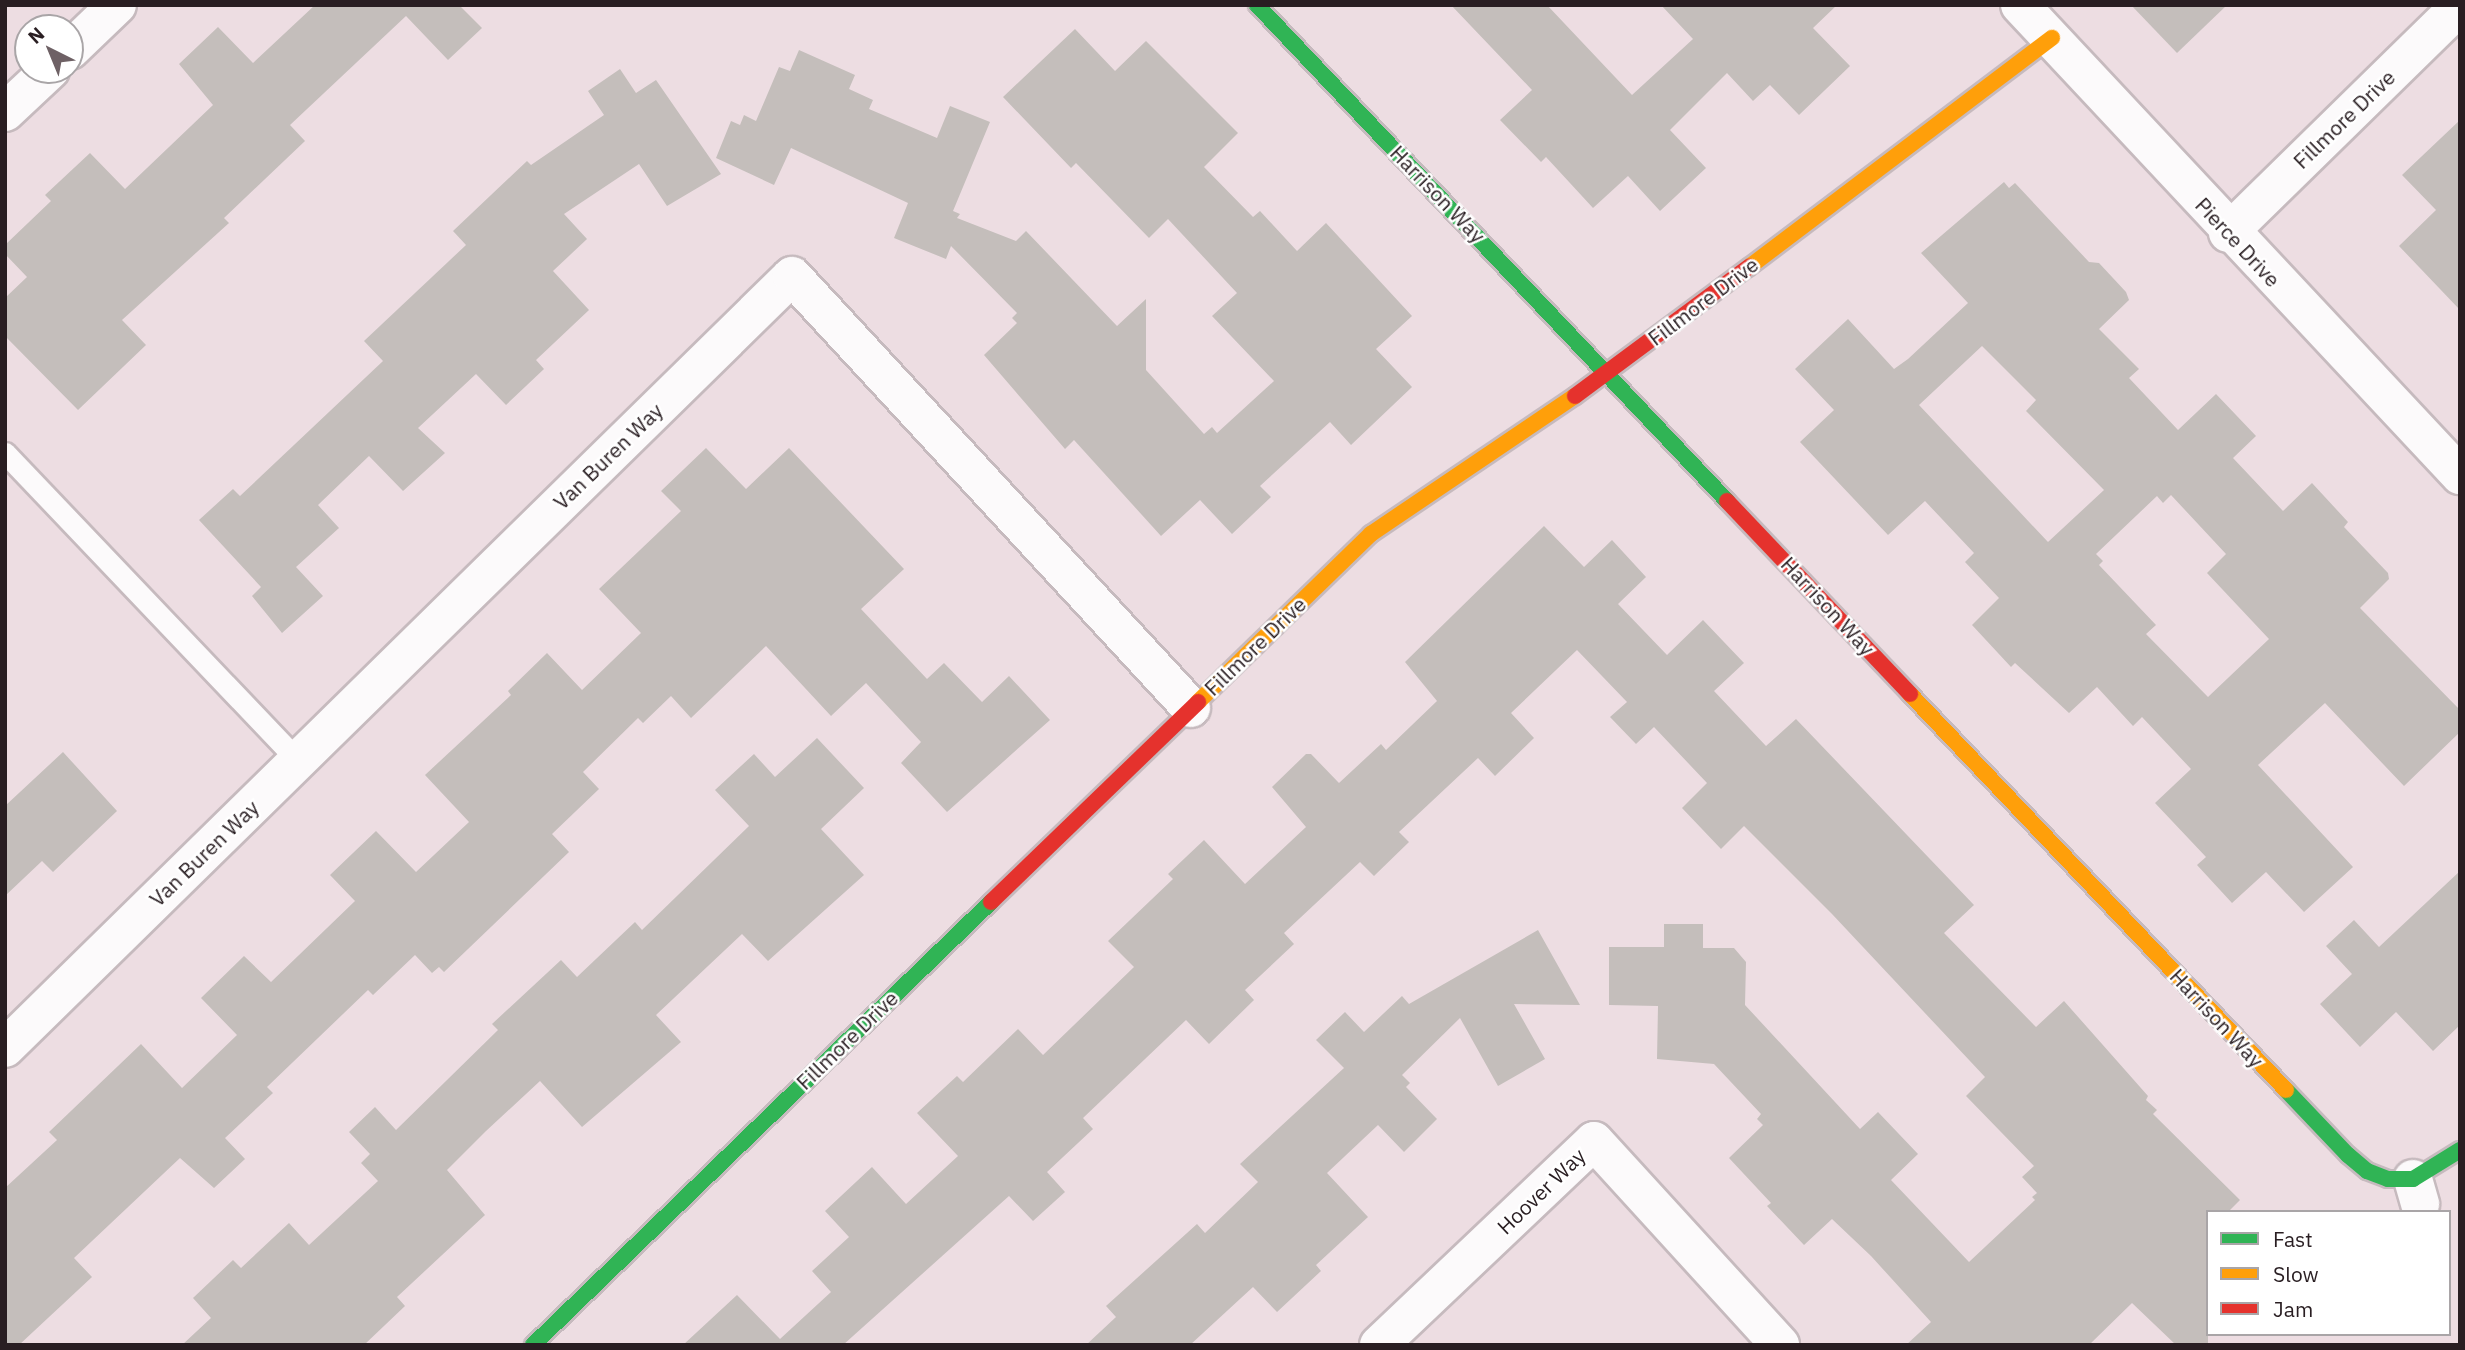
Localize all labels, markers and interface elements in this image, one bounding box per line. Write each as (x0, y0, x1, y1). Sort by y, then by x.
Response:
north arrow (14, 14, 84, 84)
text: N (23, 22, 49, 49)
street label: Fillmore Drive (2288, 64, 2400, 174)
street label: Harrison Way (1385, 140, 1491, 248)
street label: Pierce Drive (2190, 192, 2286, 292)
street label: Fillmore Drive (1643, 251, 1763, 351)
street label: Van Buren Way (548, 398, 668, 514)
street label: Harrison Way (1776, 551, 1880, 661)
street label: Fillmore Drive (1199, 591, 1311, 701)
street label: Van Buren Way (144, 795, 264, 911)
street label: Harrison Way (2165, 963, 2269, 1073)
street label: Fillmore Drive (791, 985, 903, 1095)
street label: Hoover Way (1492, 1143, 1590, 1239)
legend (2206, 1210, 2451, 1336)
text: Fast (2273, 1225, 2313, 1253)
text: Slow (2273, 1260, 2319, 1288)
text: Jam (2273, 1295, 2313, 1323)

